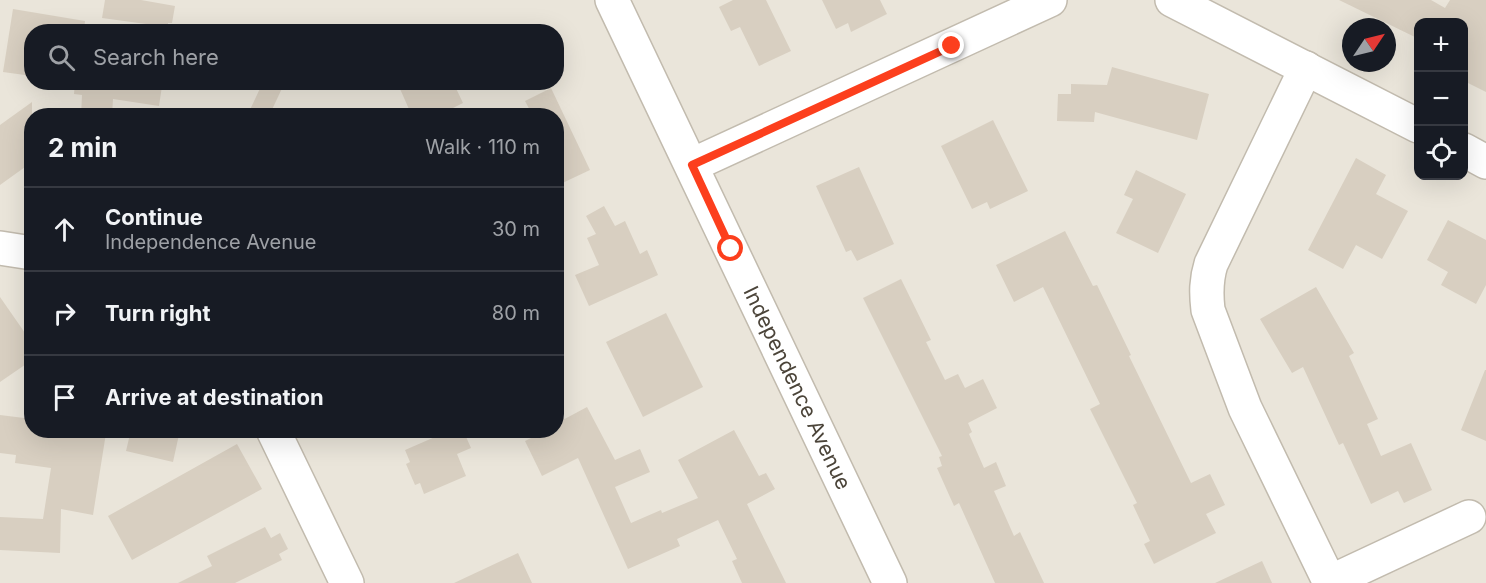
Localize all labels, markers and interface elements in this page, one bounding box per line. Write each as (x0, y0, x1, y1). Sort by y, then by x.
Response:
north arrow (1342, 18, 1396, 72)
map controls (1414, 18, 1468, 180)
button: + (1414, 18, 1468, 72)
search box (24, 24, 564, 90)
route end (938, 32, 964, 58)
icon: search (45, 41, 78, 74)
text: Search here (93, 44, 219, 70)
button: − (1414, 72, 1468, 126)
button: locate (1414, 126, 1468, 180)
text: 2 min (48, 132, 118, 163)
text: Walk · 110 m (425, 135, 540, 159)
text: Continue (105, 204, 203, 230)
icon: ahead (48, 213, 81, 246)
text: 30 m (492, 217, 540, 241)
text: Independence Avenue (105, 230, 317, 254)
route start (717, 235, 743, 261)
street label: Independence Avenue (738, 282, 857, 494)
icon: right (48, 297, 81, 330)
text: Turn right (105, 300, 211, 326)
text: 80 m (492, 301, 540, 325)
icon: arrive (48, 381, 81, 414)
text: Arrive at destination (105, 384, 324, 410)

